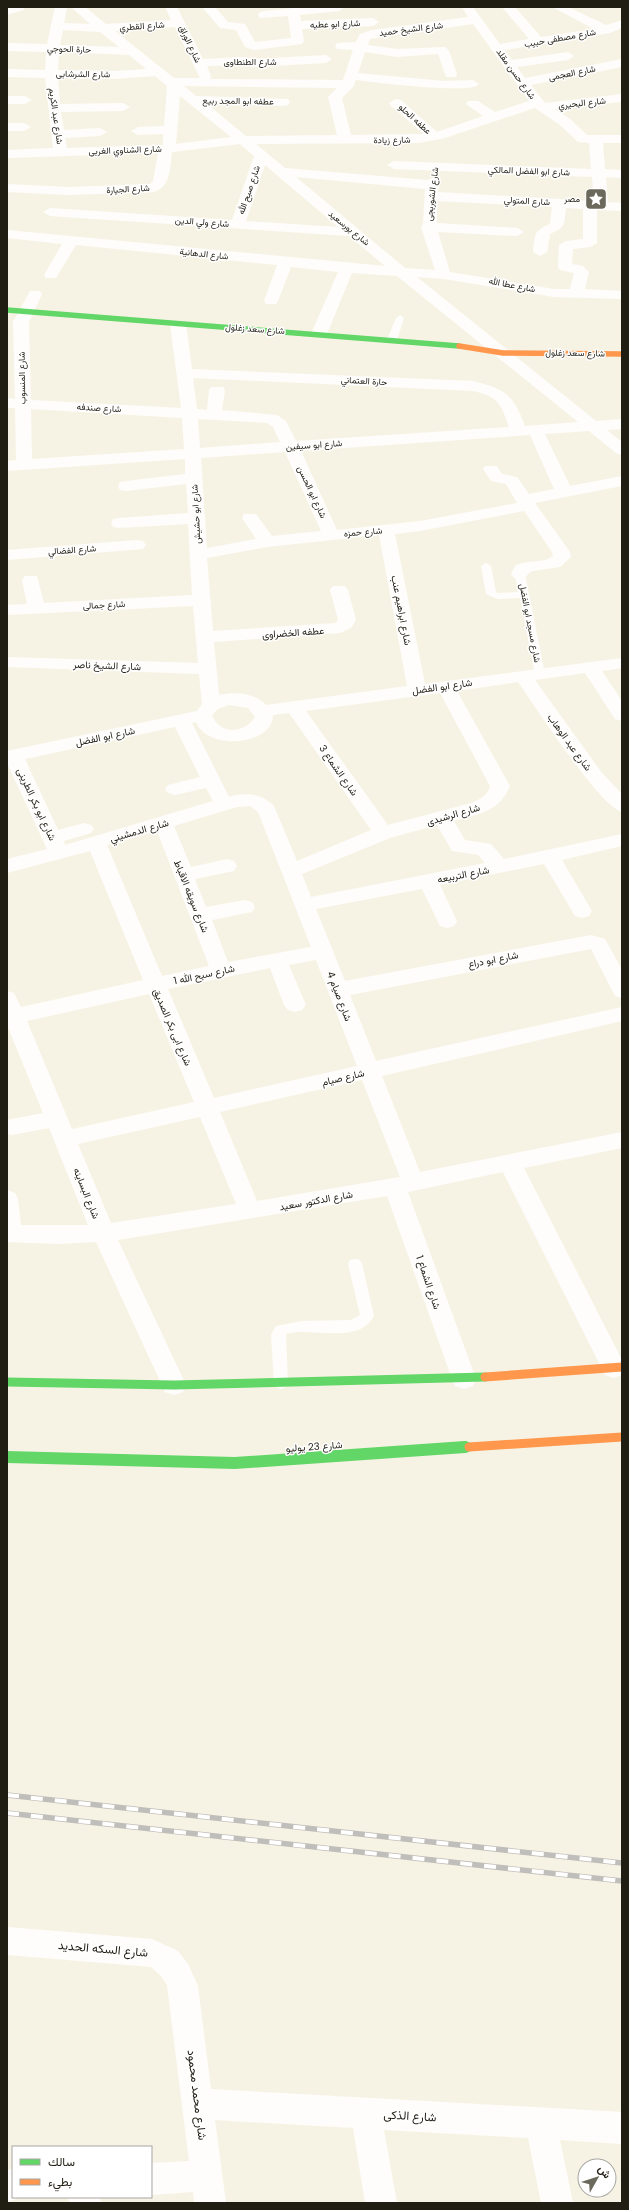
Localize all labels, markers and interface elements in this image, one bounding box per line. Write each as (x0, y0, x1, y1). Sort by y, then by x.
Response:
street label: شارع ابو عطيه (310, 17, 360, 31)
street label: شارع القطري (119, 18, 165, 35)
street label: شارع الشيخ حميد (378, 19, 444, 39)
street label: شارع الوراق (176, 23, 204, 65)
street label: شارع مصطفى حبيب (523, 26, 597, 50)
street label: حارة الحوجي (47, 42, 91, 57)
street label: شارع حسن مقلد (494, 46, 538, 102)
street label: شارع الطنطاوى (223, 56, 277, 68)
street label: شارع العجمى (547, 63, 597, 83)
street label: شارع الشرشابى (56, 68, 110, 80)
street label: شارع عبد الكريم (46, 87, 66, 145)
street label: عطفه ابو المجد ربيع (202, 94, 274, 108)
street label: شارع البحيري (558, 95, 607, 112)
street label: عطفه الحلو (396, 101, 434, 137)
street label: شارع زيادة (373, 134, 411, 146)
street label: شارع الشناوي الغربى (88, 143, 162, 158)
street label: شارع صبح الله (235, 164, 263, 216)
street label: شارع ابو الفضل المالكي (488, 164, 570, 179)
street label: شارع الشوربجى (423, 166, 441, 222)
street label: شارع الجيارة (106, 182, 150, 196)
place icon: مصر (583, 186, 609, 212)
place label: مصر (563, 193, 580, 205)
street label: شارع المتولي (504, 194, 550, 209)
street label: شارع بورسعيد (326, 208, 372, 248)
street label: شارع ولي الدين (174, 214, 230, 231)
street label: شارع الدهانية (179, 245, 229, 263)
street label: شارع عطا الله (488, 275, 536, 295)
street label: شارع سعد زغلول (225, 321, 285, 337)
street label: شارع سعد زغلول (545, 346, 605, 360)
street label: شارع المنسوب (16, 351, 28, 405)
street label: حارة العتماني (340, 374, 387, 389)
street label: شارع صندفه (76, 401, 122, 415)
street label: شارع ابو سيفين (285, 437, 343, 453)
street label: شارع ابو الحسن (295, 464, 329, 520)
street label: شارع ابو حشيش (188, 484, 204, 544)
street label: شارع حمزه (343, 524, 383, 540)
street label: شارع الفضالي (48, 542, 97, 559)
street label: شارع ابراهيم عنب (387, 574, 416, 646)
street label: شارع مسجد ابو الفضل (516, 582, 544, 664)
street label: شارع جمالى (82, 598, 126, 612)
street label: عطفه الخضراوى (261, 623, 325, 642)
street label: شارع الشيخ ناصر (72, 657, 141, 674)
street label: شارع ابو الفضل (411, 675, 473, 698)
street label: شارع عبد الوهاب (544, 711, 596, 774)
street label: شارع ابو الفضل (74, 723, 136, 750)
street label: شارع الشماع 3 (316, 742, 362, 799)
street label: شارع ابو بكر الطرينى (13, 765, 60, 843)
street label: شارع الرشيدى (425, 800, 482, 829)
street label: شارع الدمشيني (108, 815, 171, 847)
street label: شارع سويقه الاقباط (170, 858, 213, 935)
street label: شارع التربيعه (436, 862, 490, 887)
street label: شارع ابو دراع (467, 947, 520, 972)
street label: شارع سبح الله 1 (172, 961, 236, 988)
street label: شارع صيام 4 (323, 969, 356, 1023)
street label: شارع ابى بكر الصديق (149, 986, 196, 1068)
street label: شارع صيام (320, 1065, 366, 1090)
street label: شارع البساينه (69, 1165, 104, 1221)
street label: شارع الدكتور سعيد (278, 1187, 354, 1214)
street label: شارع الشماع 1 (412, 1253, 445, 1311)
street label: شارع 23 يوليو (285, 1437, 343, 1456)
street label: شارع السكه الحديد (57, 1936, 149, 1962)
street label: شارع محمد محمود (183, 2049, 211, 2141)
street label: شارع الذكى (383, 2106, 437, 2126)
legend (12, 2146, 152, 2198)
text: سالك (48, 2153, 75, 2170)
north arrow (577, 2158, 617, 2198)
text: ش (594, 2162, 615, 2182)
text: بطيء (48, 2173, 72, 2192)

